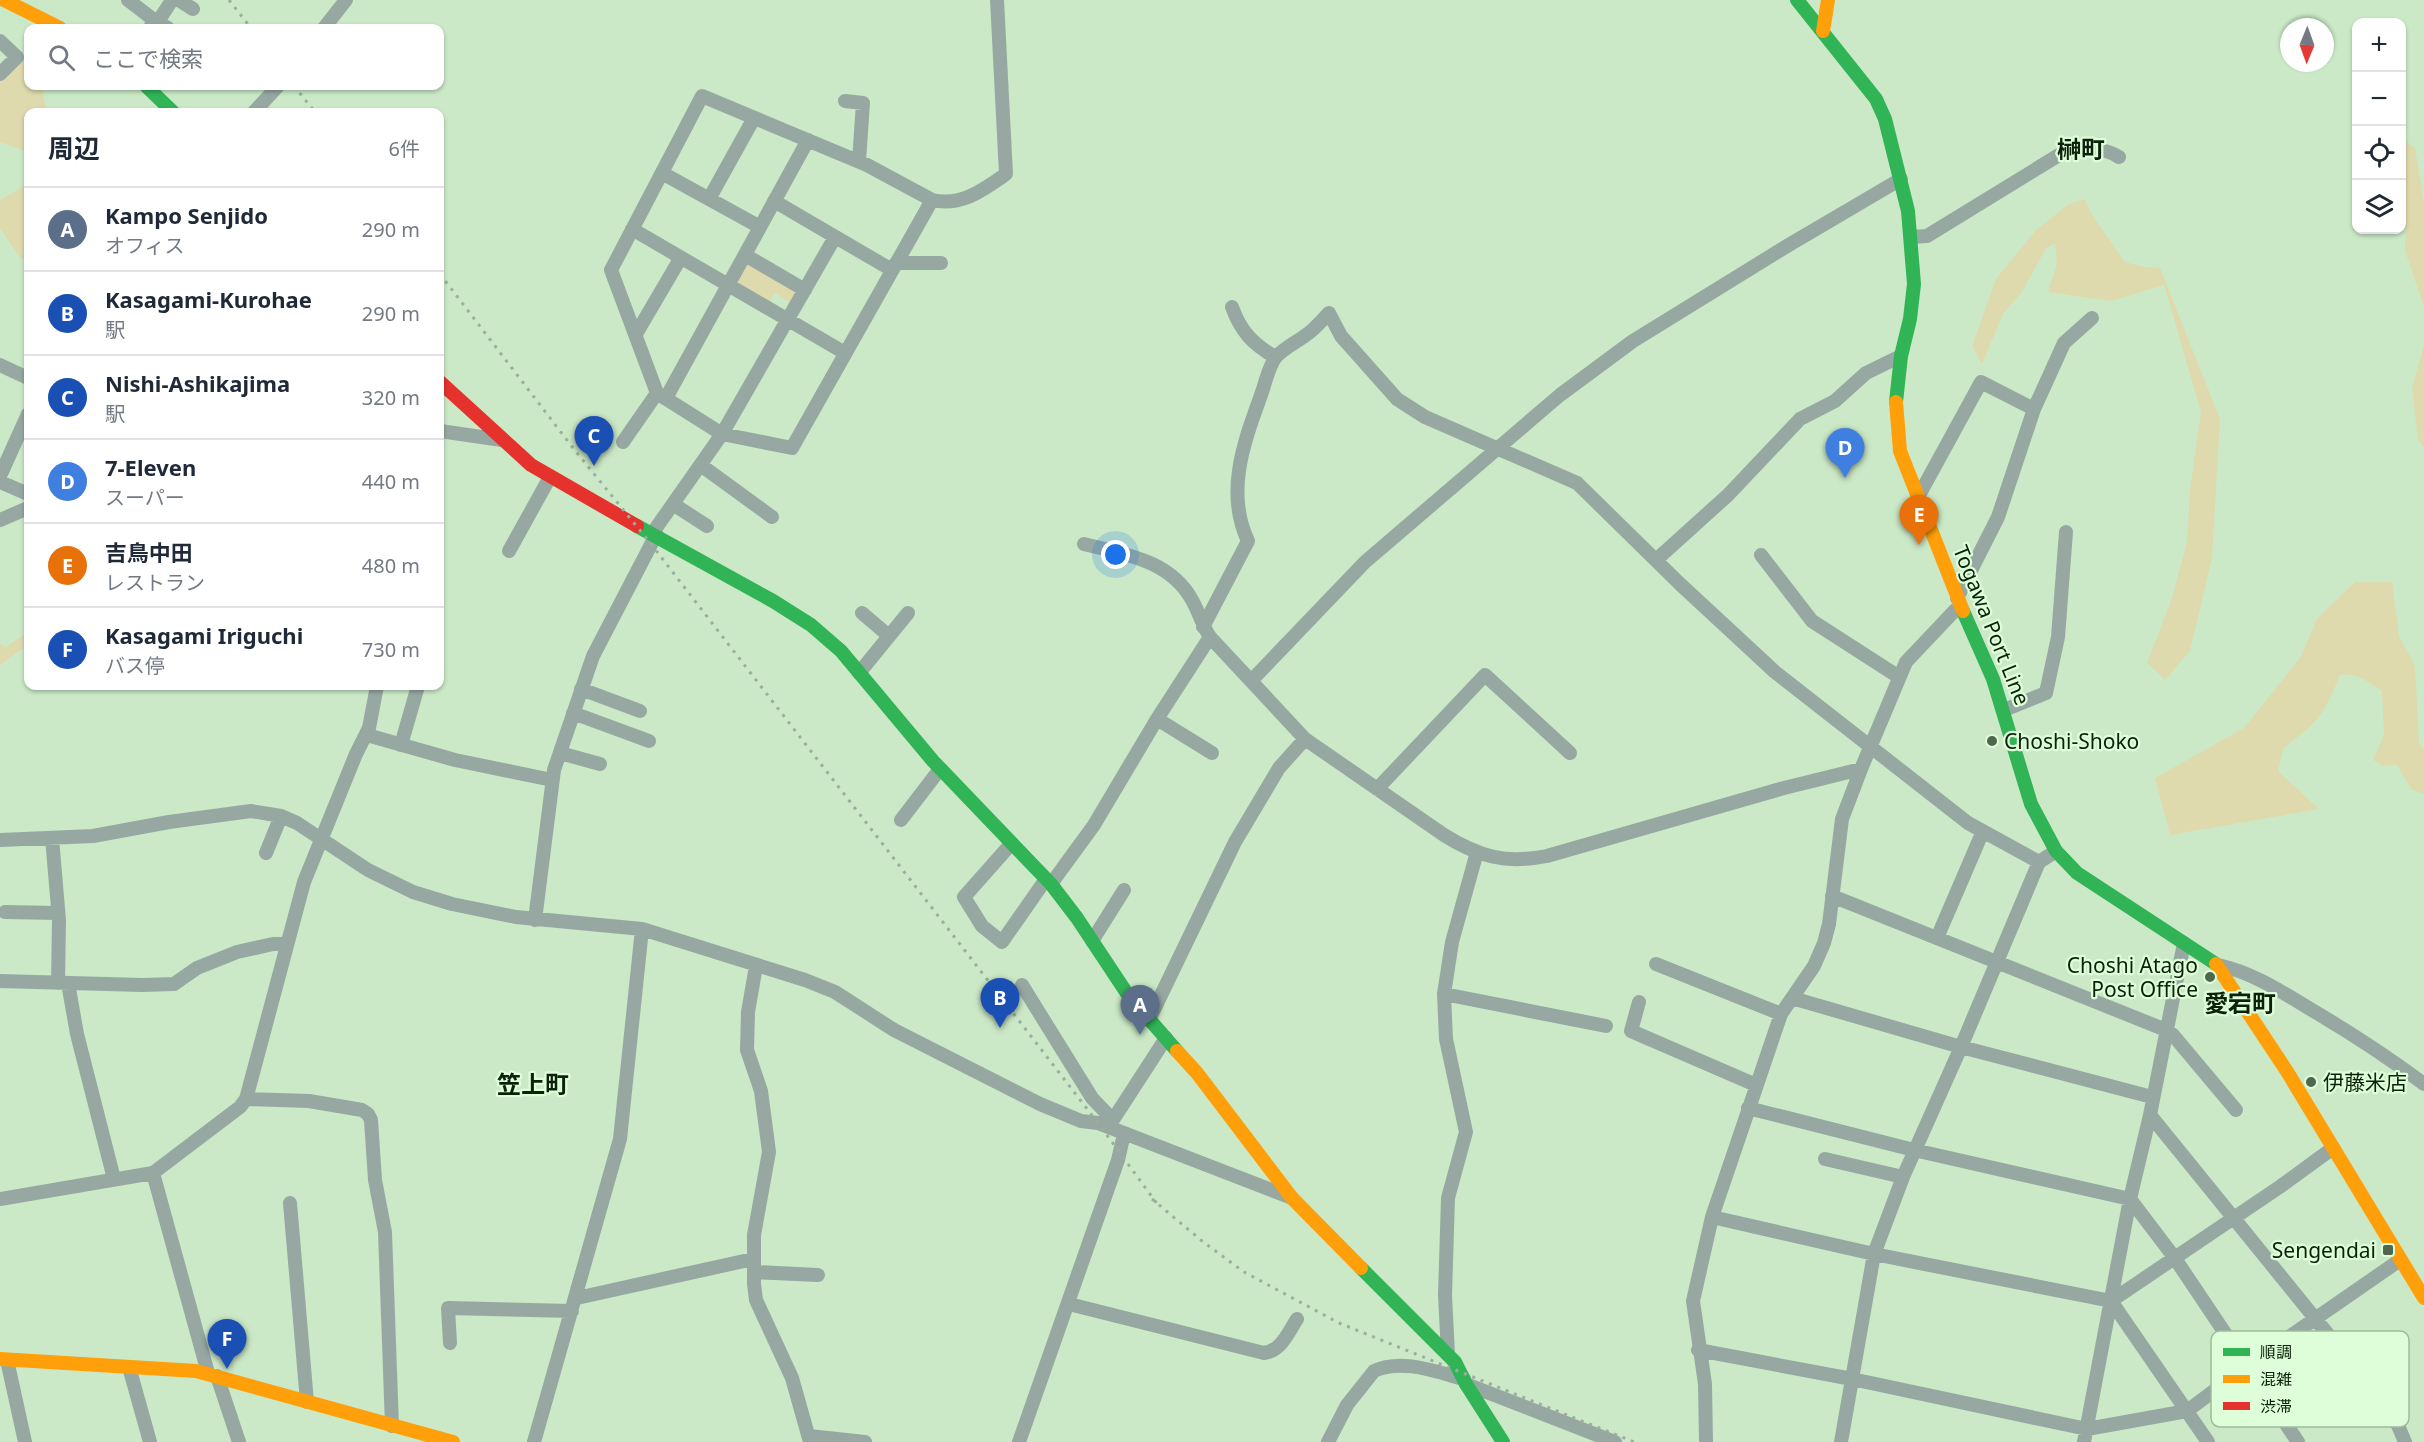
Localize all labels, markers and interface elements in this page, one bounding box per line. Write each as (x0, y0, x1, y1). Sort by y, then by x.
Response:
north arrow (2280, 18, 2334, 72)
map controls (2352, 18, 2406, 234)
button: + (2352, 18, 2406, 72)
search box (24, 24, 444, 90)
icon: search (45, 41, 78, 74)
text: ここで検索 (93, 43, 203, 73)
button: − (2352, 72, 2406, 126)
button: locate (2352, 126, 2406, 180)
text: 周辺 (48, 130, 100, 166)
district label: 榊町 (2057, 132, 2105, 165)
text: 6件 (389, 135, 420, 162)
button: layers (2352, 180, 2406, 234)
text: Kampo Senjido (105, 200, 268, 230)
text: A (61, 216, 74, 243)
text: 290 m (362, 216, 420, 243)
text: オフィス (105, 232, 185, 259)
text: Kasagami-Kurohae (105, 284, 312, 314)
text: B (61, 300, 74, 327)
text: 290 m (362, 300, 420, 327)
text: 駅 (105, 316, 125, 343)
text: Nishi-Ashikajima (105, 368, 290, 398)
text: C (61, 384, 74, 411)
text: 320 m (362, 384, 420, 411)
text: 駅 (105, 400, 125, 427)
pin: C (574, 416, 614, 466)
pin: D (1826, 428, 1864, 478)
text: 7-Eleven (105, 452, 196, 482)
text: D (60, 468, 75, 495)
text: 440 m (362, 468, 420, 495)
text: スーパー (105, 484, 185, 511)
pin: E (1900, 496, 1938, 545)
text: 吉鳥中田 (105, 537, 193, 567)
your location (1101, 540, 1130, 569)
street label: Togawa Port Line (1947, 541, 2037, 709)
text: E (62, 552, 73, 579)
text: 480 m (362, 552, 420, 579)
text: レストラン (105, 569, 205, 596)
text: Kasagami Iriguchi (105, 620, 303, 650)
text: F (62, 636, 73, 663)
text: 730 m (362, 636, 420, 663)
text: バス停 (105, 652, 165, 679)
place label: Choshi-Shoko (2004, 727, 2139, 755)
marker: Choshi-Shoko (1985, 734, 1999, 748)
place label: Choshi Atago Post Office (2067, 951, 2198, 1003)
marker: Choshi Atago Post Office (2203, 970, 2217, 984)
pin: B (980, 978, 1020, 1028)
pin: A (1120, 986, 1160, 1035)
district label: 愛宕町 (2204, 986, 2276, 1019)
district label: 笠上町 (497, 1067, 569, 1100)
place label: 伊藤米店 (2323, 1068, 2407, 1096)
marker: 伊藤米店 (2304, 1075, 2318, 1089)
place label: Sengendai (2272, 1236, 2376, 1264)
marker: Sengendai (2381, 1243, 2395, 1257)
pin: F (208, 1320, 246, 1369)
legend (2211, 1331, 2409, 1427)
text: 順調 (2260, 1341, 2292, 1363)
text: 混雑 (2260, 1368, 2292, 1390)
text: 渋滞 (2260, 1395, 2292, 1417)

